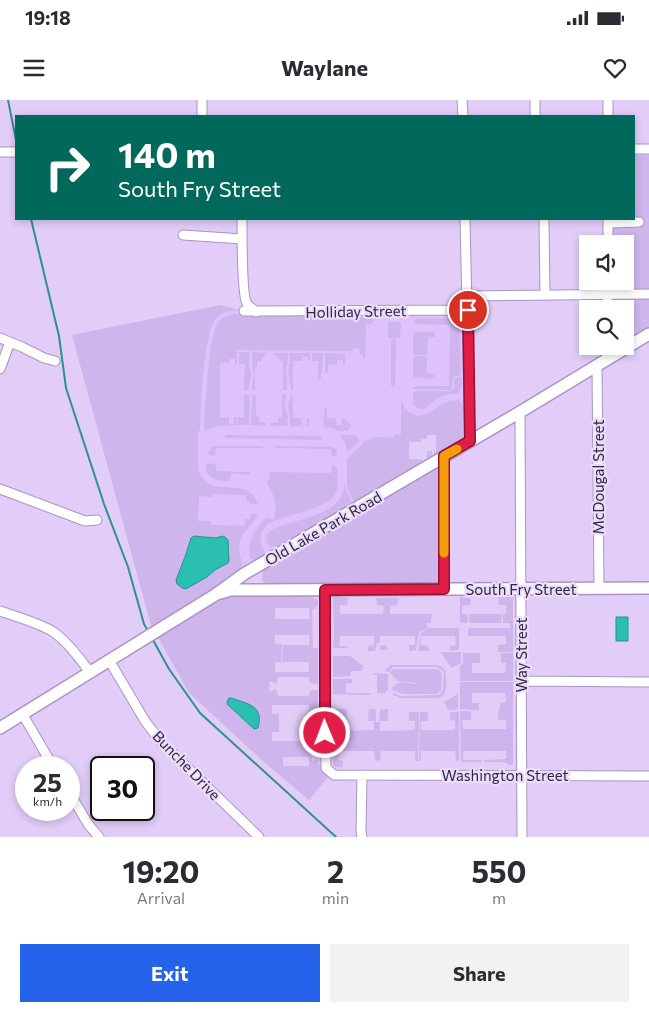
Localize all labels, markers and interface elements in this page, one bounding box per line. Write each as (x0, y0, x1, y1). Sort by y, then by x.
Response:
text: 19:18 (25, 6, 71, 29)
icon: menu (20, 54, 48, 82)
text: Waylane (281, 54, 368, 81)
icon: heart (601, 54, 629, 82)
text: 140 m (118, 132, 216, 175)
icon: right (35, 135, 100, 200)
text: South Fry Street (118, 175, 281, 202)
map controls (579, 235, 634, 355)
button: sound (579, 235, 634, 290)
pin (447, 289, 489, 331)
icon: arrive (454, 296, 482, 324)
button: search (579, 300, 634, 355)
street label: Holliday Street (305, 301, 407, 321)
street label: McDougal Street (589, 419, 607, 535)
street label: Old Lake Park Road (261, 487, 385, 569)
street label: South Fry Street (465, 580, 577, 598)
street label: Way Street (512, 617, 530, 693)
position arrow (298, 706, 350, 758)
street label: Bunche Drive (149, 726, 225, 804)
speed limit sign: 30 (90, 756, 155, 821)
street label: Washington Street (441, 766, 569, 784)
text: 25 (33, 767, 62, 797)
text: km/h (33, 794, 62, 808)
text: 19:20 (122, 852, 199, 889)
text: 2 (327, 852, 344, 889)
text: 550 (472, 852, 526, 889)
text: Arrival (137, 888, 185, 907)
text: min (322, 888, 349, 907)
text: m (492, 888, 506, 907)
button: Exit (20, 944, 320, 1002)
button: Share (330, 944, 629, 1002)

